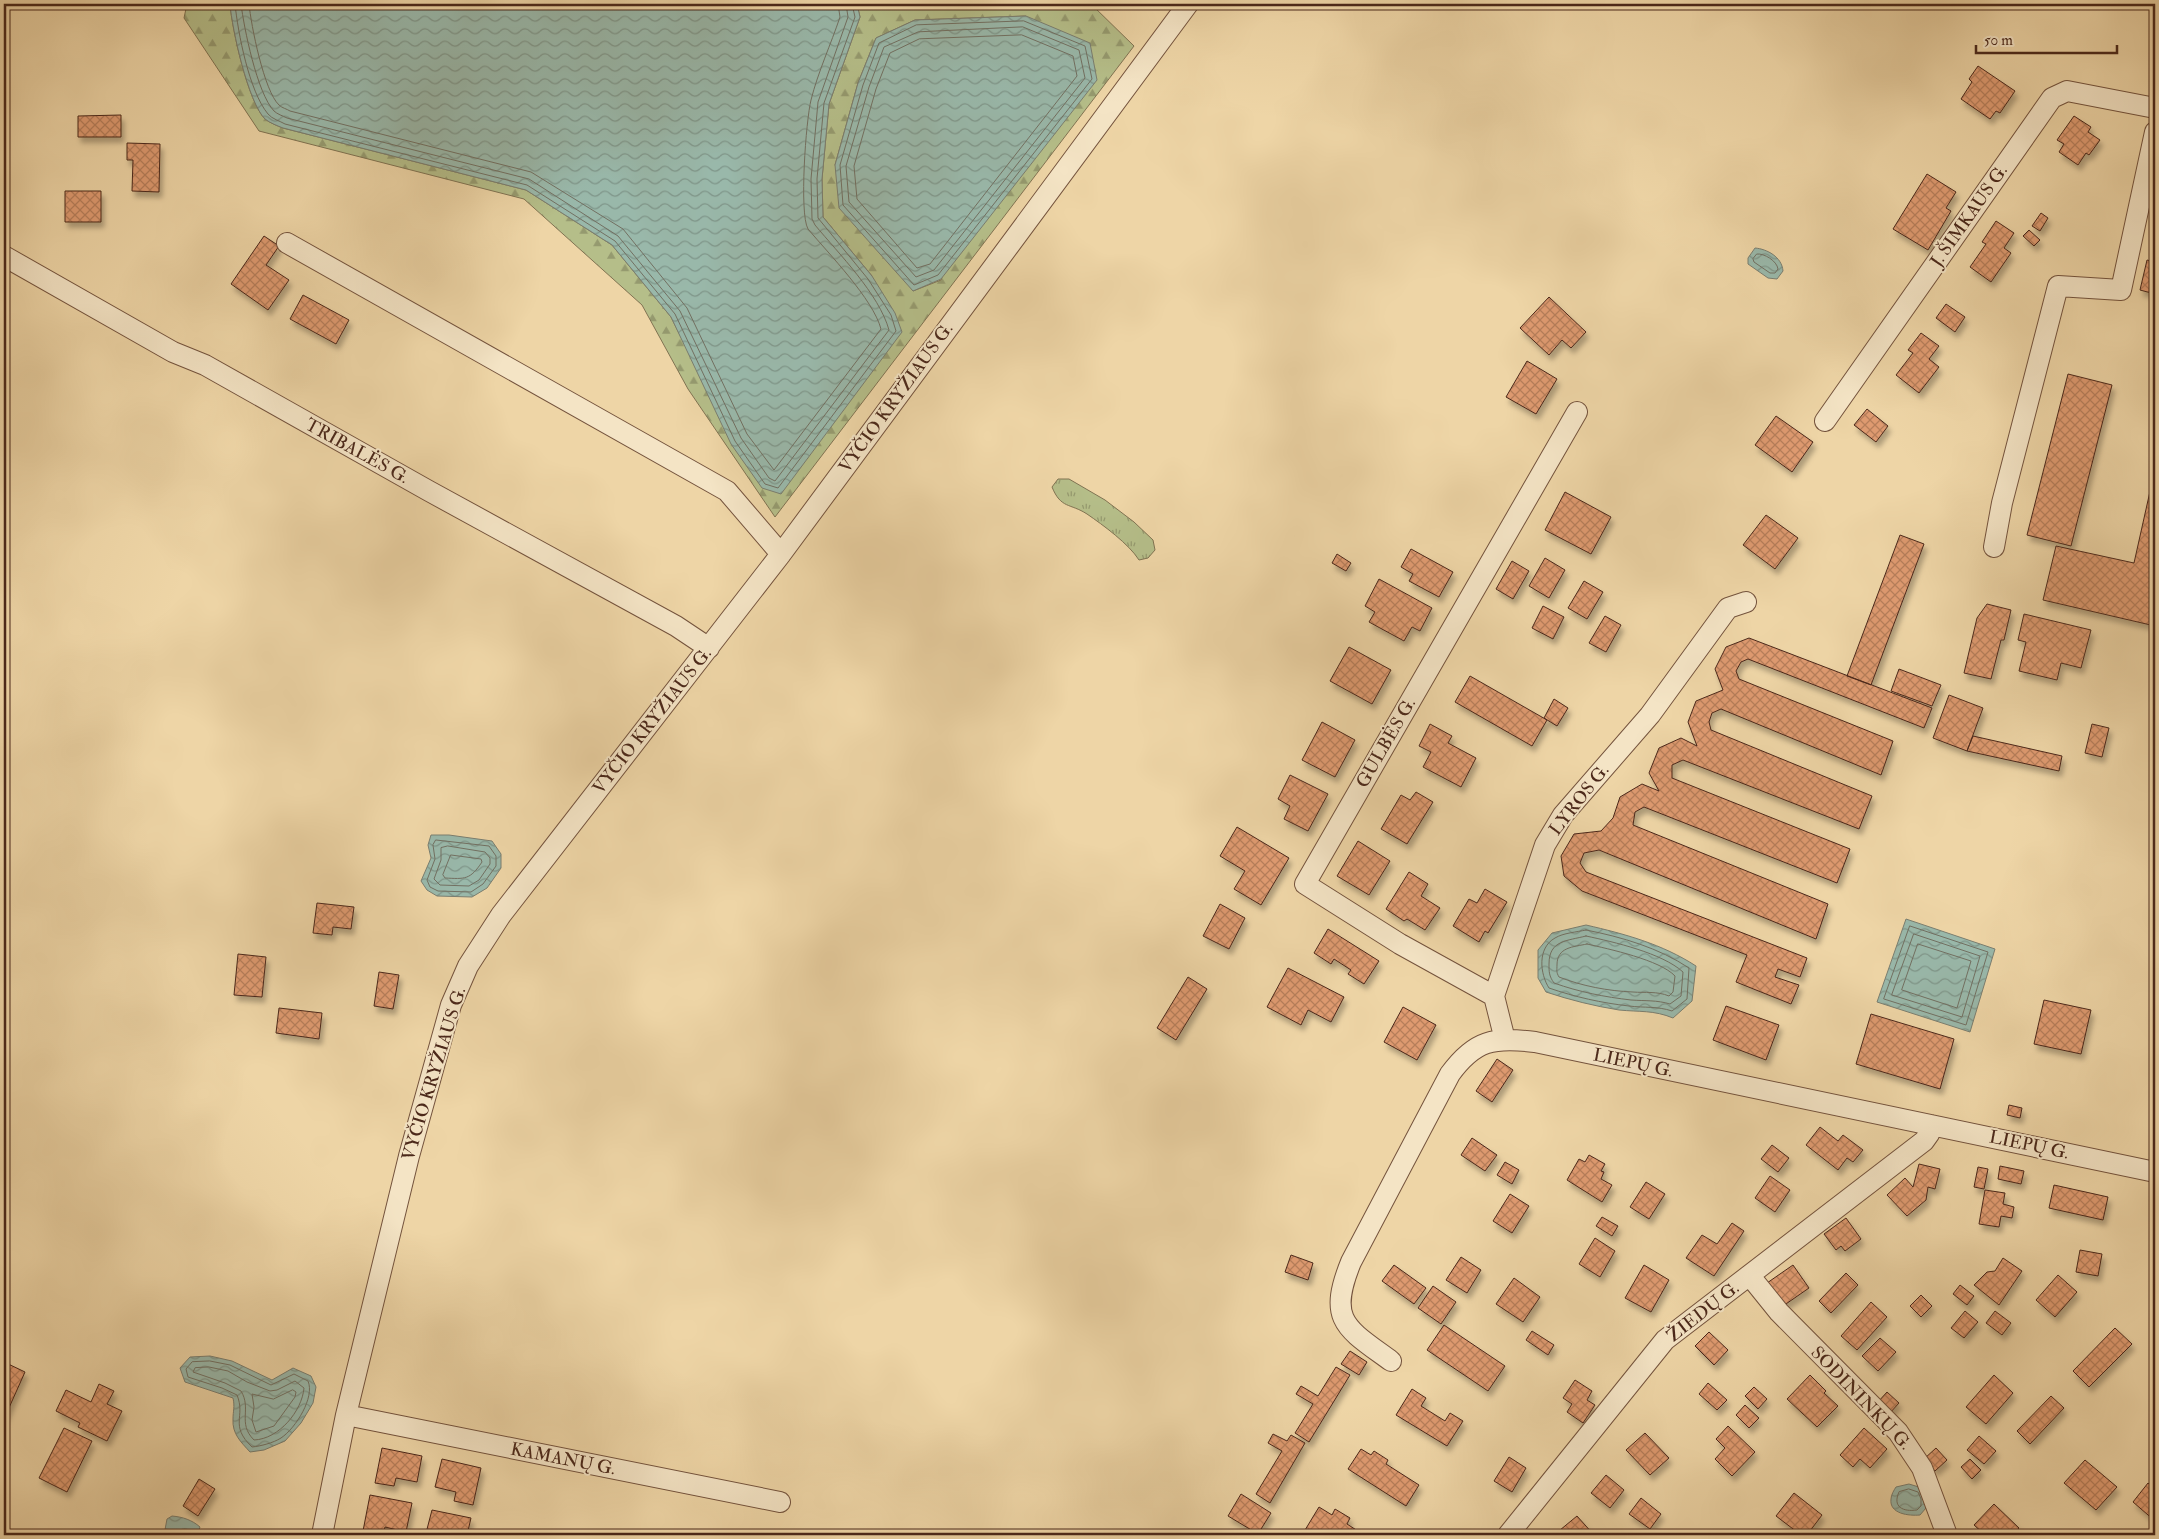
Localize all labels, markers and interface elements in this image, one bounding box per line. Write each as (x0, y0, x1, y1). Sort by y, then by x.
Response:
scale bar (1976, 22, 2118, 54)
text: 50 m (1984, 31, 2013, 50)
street label: J. ŠIMKAUS G. (1924, 160, 2013, 272)
street label: VYČIO KRYŽIAUS G. (833, 318, 958, 478)
street label: TRIBALĖS G. (301, 413, 413, 489)
street label: VYČIO KRYŽIAUS G. (587, 642, 717, 799)
street label: GULBĖS G. (1351, 694, 1421, 792)
street label: LYROS G. (1544, 760, 1614, 840)
street label: VYČIO KRYŽIAUS G. (396, 984, 471, 1163)
street label: LIEPŲ G. (1591, 1043, 1675, 1083)
street label: LIEPŲ G. (1987, 1125, 2071, 1165)
street label: ŽIEDŲ G. (1662, 1276, 1744, 1347)
street label: SODININKŲ G. (1806, 1341, 1916, 1455)
street label: KAMANŲ G. (509, 1438, 617, 1480)

